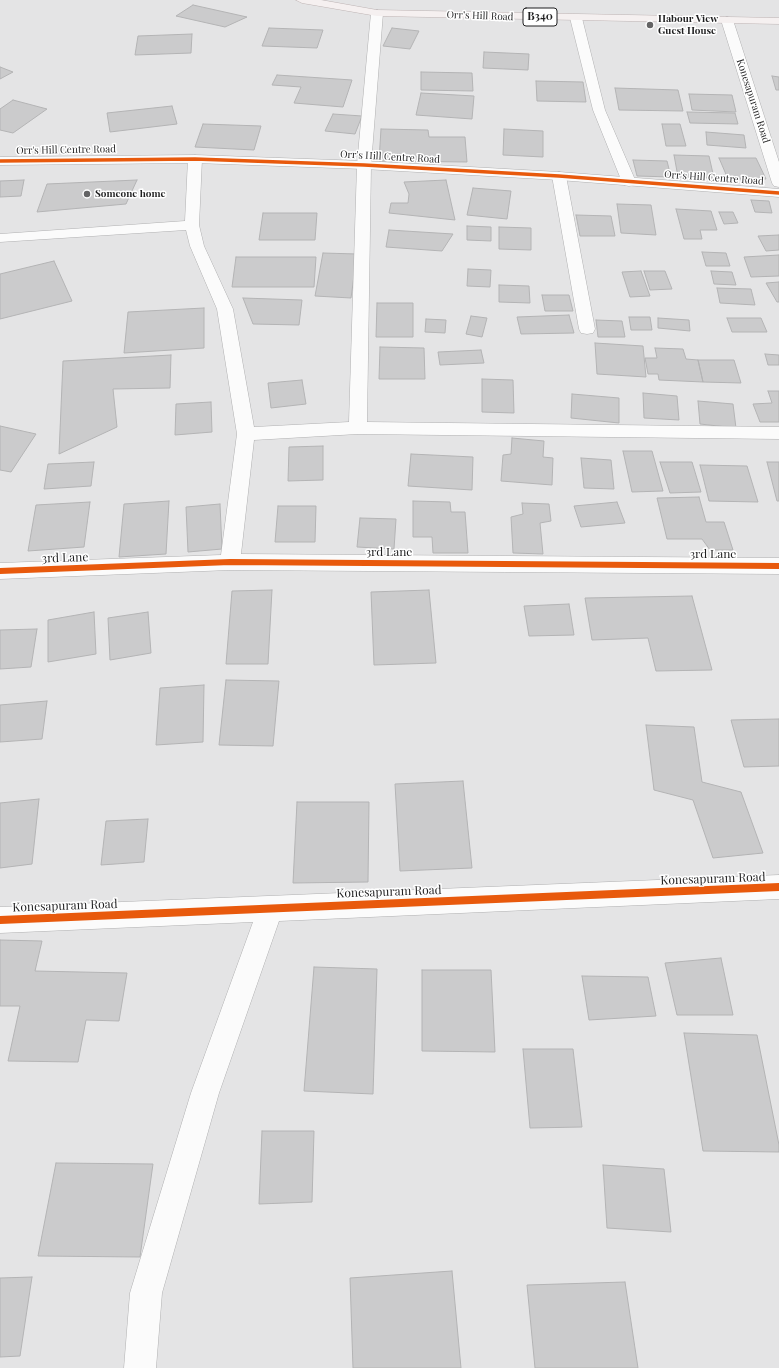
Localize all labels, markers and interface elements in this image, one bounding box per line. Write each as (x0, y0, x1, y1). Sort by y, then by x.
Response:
road number: B340 (523, 8, 557, 26)
street label: Orr’s Hill Road (446, 9, 514, 23)
place label: Habour View Guest House (658, 13, 718, 36)
marker: Habour View Guest House (645, 20, 655, 30)
street label: Konesapuram Road (734, 57, 772, 145)
street label: Orr's Hill Centre Road (16, 143, 116, 157)
street label: Orr's Hill Centre Road (340, 148, 440, 166)
street label: Orr's Hill Centre Road (664, 169, 764, 187)
place label: Someone home (95, 188, 166, 200)
marker: Someone home (82, 189, 92, 199)
street label: 3rd Lane (366, 545, 412, 559)
street label: 3rd Lane (690, 547, 736, 561)
street label: 3rd Lane (41, 550, 89, 566)
street label: Konesapuram Road (660, 870, 766, 888)
street label: Konesapuram Road (336, 883, 442, 901)
street label: Konesapuram Road (12, 897, 118, 915)

